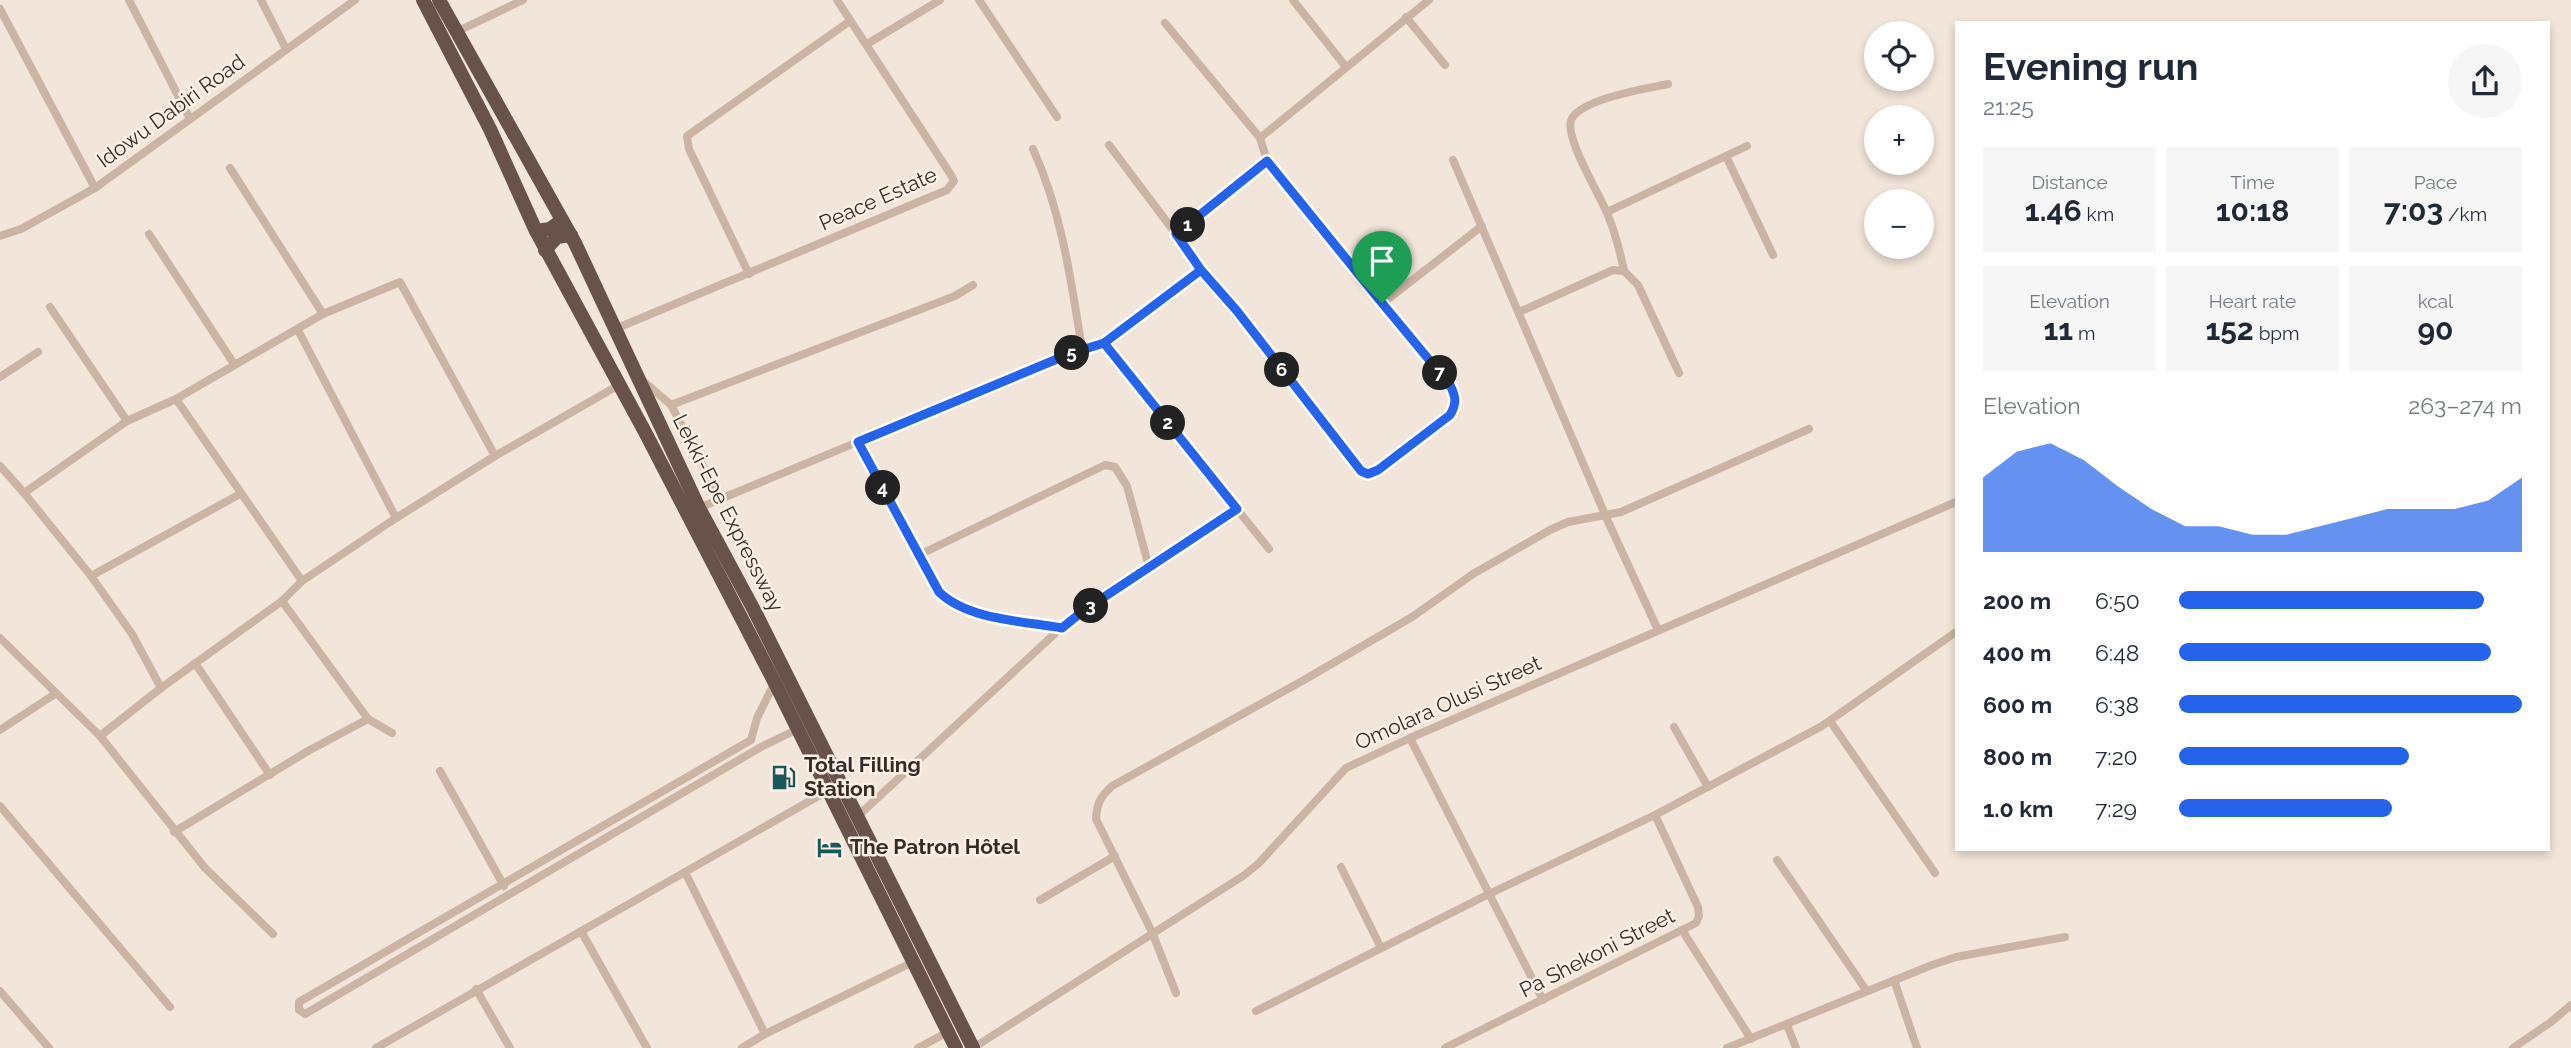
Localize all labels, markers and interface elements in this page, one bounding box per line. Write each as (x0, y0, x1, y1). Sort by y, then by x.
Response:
map controls (1864, 21, 1934, 259)
button: locate (1864, 21, 1934, 91)
text: Evening run (1983, 44, 2198, 89)
button: share (2448, 44, 2522, 118)
street label: Idowu Dabiri Road (92, 49, 250, 173)
text: 21:25 (1983, 93, 2034, 120)
button: + (1864, 105, 1934, 175)
street label: Peace Estate (815, 161, 941, 236)
text: Distance (2031, 171, 2108, 193)
text: Time (2230, 171, 2275, 193)
text: Pace (2414, 171, 2457, 193)
button: − (1864, 189, 1934, 259)
text: 1.46 (2025, 193, 2082, 228)
text: 10:18 (2216, 193, 2289, 228)
text: 7:03 (2384, 193, 2443, 228)
text: km (2082, 203, 2114, 225)
text: /km (2443, 203, 2487, 225)
pin: 1 (1170, 208, 1206, 243)
text: 1 (1183, 213, 1192, 235)
pin (1352, 231, 1412, 303)
icon: arrive (1363, 242, 1401, 280)
text: Elevation (2029, 290, 2110, 312)
text: Heart rate (2209, 290, 2296, 312)
text: kcal (2418, 290, 2453, 312)
text: 11 (2044, 312, 2073, 347)
text: 152 (2205, 312, 2254, 347)
text: 90 (2417, 312, 2454, 347)
text: m (2073, 322, 2095, 344)
text: bpm (2254, 322, 2300, 344)
pin: 5 (1054, 336, 1090, 370)
text: 5 (1066, 341, 1077, 363)
pin: 6 (1264, 352, 1300, 388)
pin: 7 (1422, 356, 1458, 390)
text: 6 (1276, 358, 1287, 380)
text: 7 (1434, 361, 1445, 383)
text: Elevation (1983, 392, 2081, 419)
text: 263–274 m (2408, 392, 2522, 419)
pin: 2 (1150, 406, 1186, 440)
street label: Lekki-Epe Expressway (668, 410, 789, 616)
text: 2 (1162, 411, 1173, 433)
pin: 4 (866, 470, 900, 505)
text: 4 (877, 476, 888, 498)
text: 200 m (1983, 587, 2051, 614)
text: 6:50 (2095, 587, 2140, 614)
pin: 3 (1074, 588, 1108, 624)
text: 3 (1085, 594, 1096, 616)
text: 400 m (1983, 639, 2051, 666)
text: 6:48 (2095, 639, 2139, 666)
street label: Omolara Olusi Street (1351, 650, 1545, 755)
text: 600 m (1983, 691, 2052, 718)
text: 6:38 (2095, 691, 2139, 718)
text: 800 m (1983, 743, 2052, 770)
text: 7:20 (2095, 743, 2138, 770)
place label: Total Filling Station (804, 752, 921, 801)
fuel station icon: Total Filling Station (770, 763, 798, 791)
text: 1.0 km (1983, 795, 2053, 822)
text: 7:29 (2095, 795, 2137, 822)
hotel icon: The Patron Hôtel (816, 833, 844, 861)
place label: The Patron Hôtel (850, 834, 1020, 859)
street label: Pa Shekoni Street (1515, 903, 1678, 1002)

